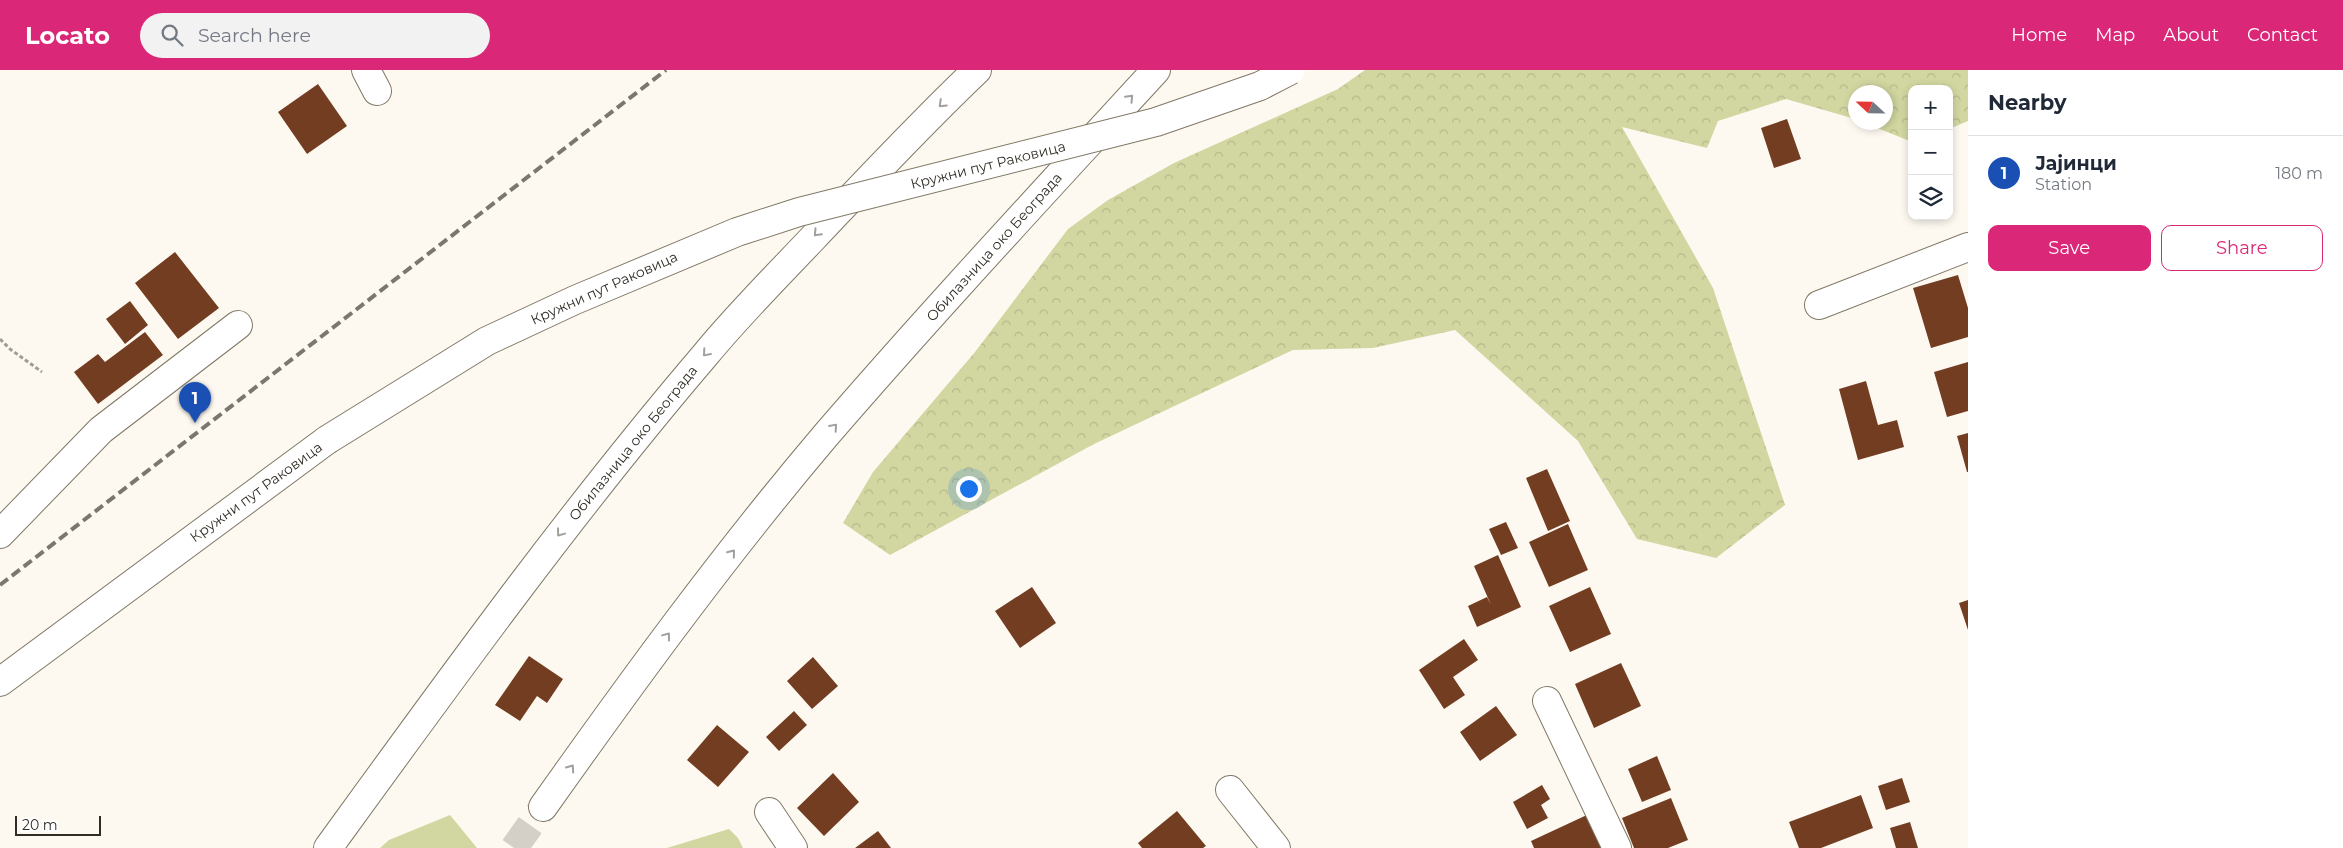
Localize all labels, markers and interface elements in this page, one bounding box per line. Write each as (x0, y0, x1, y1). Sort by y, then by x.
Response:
search box (140, 13, 490, 58)
text: Locato (25, 21, 110, 50)
icon: search (158, 21, 186, 49)
text: Search here (198, 24, 311, 47)
text: Home (2011, 24, 2067, 46)
text: Map (2095, 24, 2135, 46)
text: About (2163, 24, 2219, 46)
text: Contact (2247, 24, 2318, 46)
north arrow (1848, 85, 1893, 130)
map controls (1908, 85, 1953, 220)
button: + (1908, 85, 1953, 130)
text: Nearby (1988, 90, 2067, 115)
one-way arrow (1124, 95, 1133, 104)
one-way arrow (938, 98, 947, 107)
button: − (1908, 130, 1953, 175)
street label: Кружни пут Раковица (909, 137, 1067, 193)
text: Јајинци (2035, 152, 2117, 175)
text: 1 (2001, 164, 2007, 183)
text: 180 m (2275, 164, 2323, 183)
street label: Обилазница око Београда (922, 169, 1066, 325)
button: layers (1908, 175, 1953, 220)
text: Station (2035, 175, 2092, 194)
button: Save (1988, 225, 2151, 271)
button: Share (2161, 225, 2323, 271)
one-way arrow (814, 228, 823, 237)
street label: Кружни пут Раковица (528, 247, 680, 329)
one-way arrow (703, 347, 712, 356)
street label: Обилазница око Београда (565, 362, 701, 524)
pin: 1 (179, 382, 211, 423)
one-way arrow (828, 423, 837, 432)
street label: Кружни пут Раковица (186, 438, 326, 546)
your location (956, 476, 982, 502)
one-way arrow (557, 528, 566, 537)
one-way arrow (726, 550, 734, 559)
one-way arrow (661, 633, 669, 642)
one-way arrow (565, 764, 574, 773)
scale bar (15, 813, 101, 836)
text: 20 m (22, 816, 58, 834)

